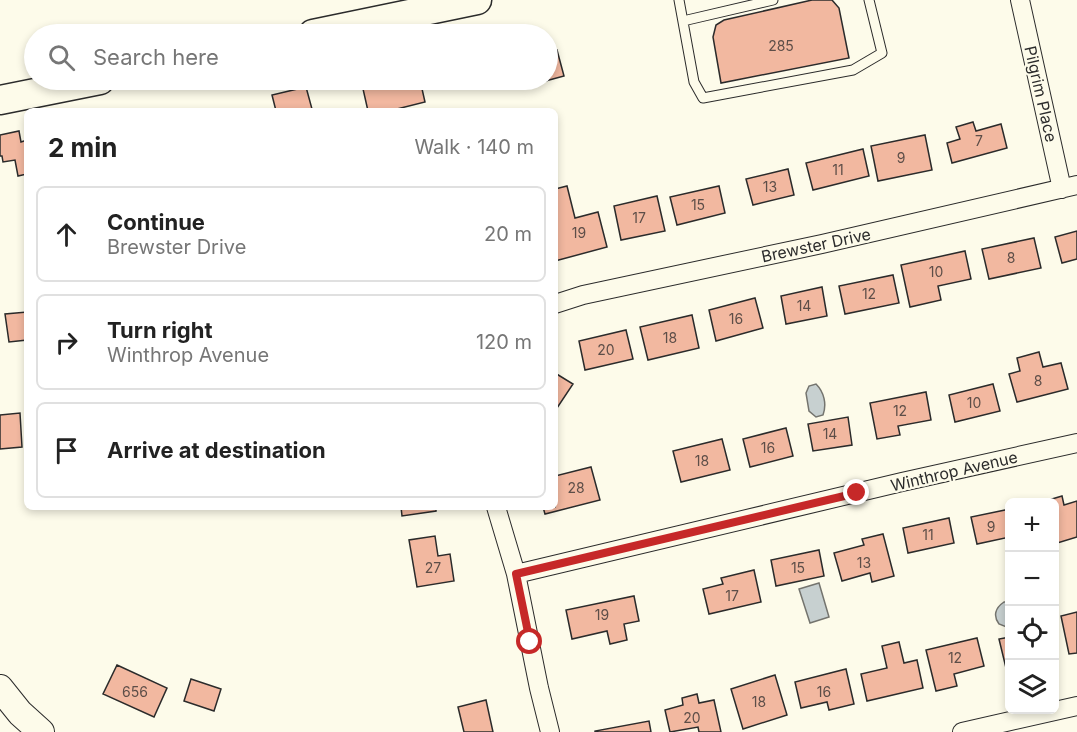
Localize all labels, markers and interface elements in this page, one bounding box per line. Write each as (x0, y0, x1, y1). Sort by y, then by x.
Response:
search box (24, 24, 558, 90)
house number: 285 (768, 37, 794, 54)
icon: search (45, 41, 78, 74)
text: Search here (93, 44, 219, 70)
street label: Pilgrim Place (1020, 44, 1062, 144)
text: 2 min (48, 132, 118, 163)
house number: 7 (975, 132, 983, 149)
text: Walk · 140 m (414, 135, 534, 159)
house number: 9 (897, 149, 905, 166)
house number: 11 (832, 161, 844, 178)
house number: 13 (763, 178, 777, 195)
house number: 15 (691, 196, 705, 213)
text: Continue (107, 209, 205, 235)
house number: 17 (632, 209, 646, 226)
icon: ahead (50, 218, 83, 251)
text: 20 m (484, 222, 532, 246)
house number: 19 (572, 224, 586, 241)
street label: Brewster Drive (759, 224, 873, 266)
text: Brewster Drive (107, 235, 246, 259)
house number: 8 (1007, 249, 1015, 266)
house number: 10 (929, 263, 943, 280)
house number: 12 (862, 285, 876, 302)
house number: 14 (797, 297, 811, 314)
house number: 16 (729, 310, 743, 327)
text: Turn right (107, 317, 213, 343)
icon: right (50, 326, 83, 359)
house number: 18 (663, 329, 677, 346)
text: 120 m (476, 330, 532, 354)
house number: 20 (597, 341, 615, 358)
text: Winthrop Avenue (107, 343, 269, 367)
house number: 8 (1034, 372, 1042, 389)
house number: 10 (967, 394, 981, 411)
house number: 12 (893, 402, 907, 419)
house number: 14 (823, 425, 837, 442)
icon: arrive (50, 434, 83, 467)
text: Arrive at destination (107, 437, 326, 463)
house number: 16 (761, 439, 775, 456)
street label: Winthrop Avenue (889, 447, 1019, 495)
house number: 18 (695, 452, 709, 469)
house number: 28 (567, 479, 585, 496)
route end (843, 479, 869, 505)
map controls (1005, 498, 1059, 714)
button: + (1005, 498, 1059, 552)
house number: 9 (987, 518, 995, 535)
house number: 11 (922, 526, 934, 543)
button: − (1005, 552, 1059, 606)
house number: 13 (857, 554, 871, 571)
house number: 27 (425, 559, 441, 576)
house number: 15 (791, 559, 805, 576)
house number: 17 (725, 587, 739, 604)
house number: 19 (595, 606, 609, 623)
button: locate (1005, 606, 1059, 660)
route start (516, 628, 542, 654)
house number: 12 (948, 649, 962, 666)
button: layers (1005, 660, 1059, 714)
house number: 656 (122, 683, 148, 700)
house number: 16 (817, 683, 831, 700)
house number: 18 (752, 693, 766, 710)
house number: 20 (683, 709, 701, 726)

